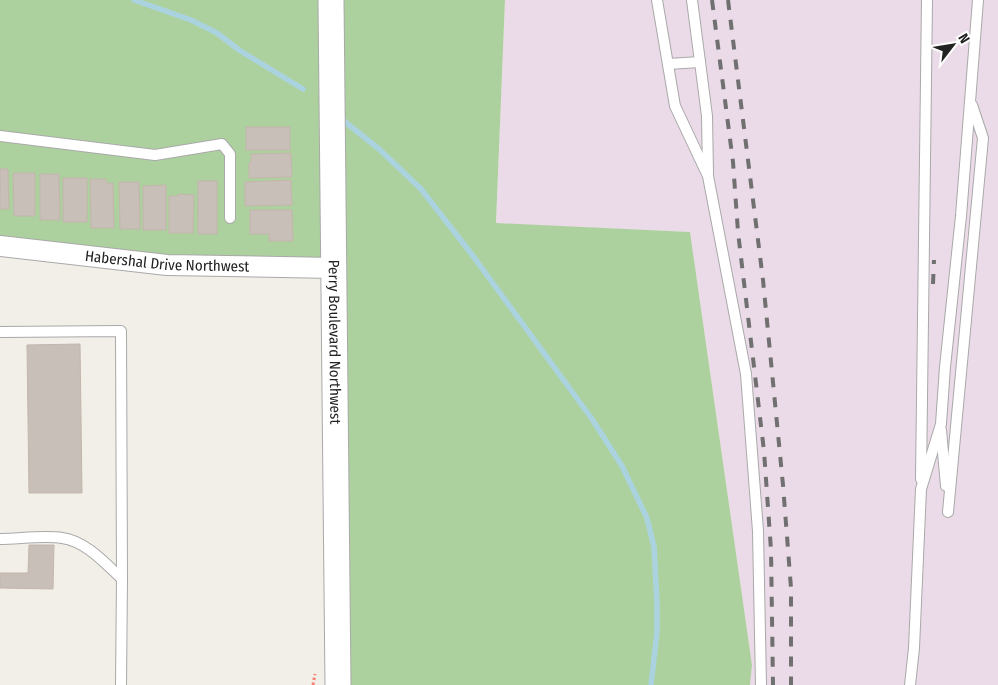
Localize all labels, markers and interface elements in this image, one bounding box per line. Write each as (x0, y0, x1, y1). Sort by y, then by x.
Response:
north arrow (928, 20, 978, 70)
text: N (954, 31, 973, 47)
street label: Habershal Drive Northwest (84, 247, 250, 275)
street label: Perry Boulevard Northwest (325, 260, 344, 424)

